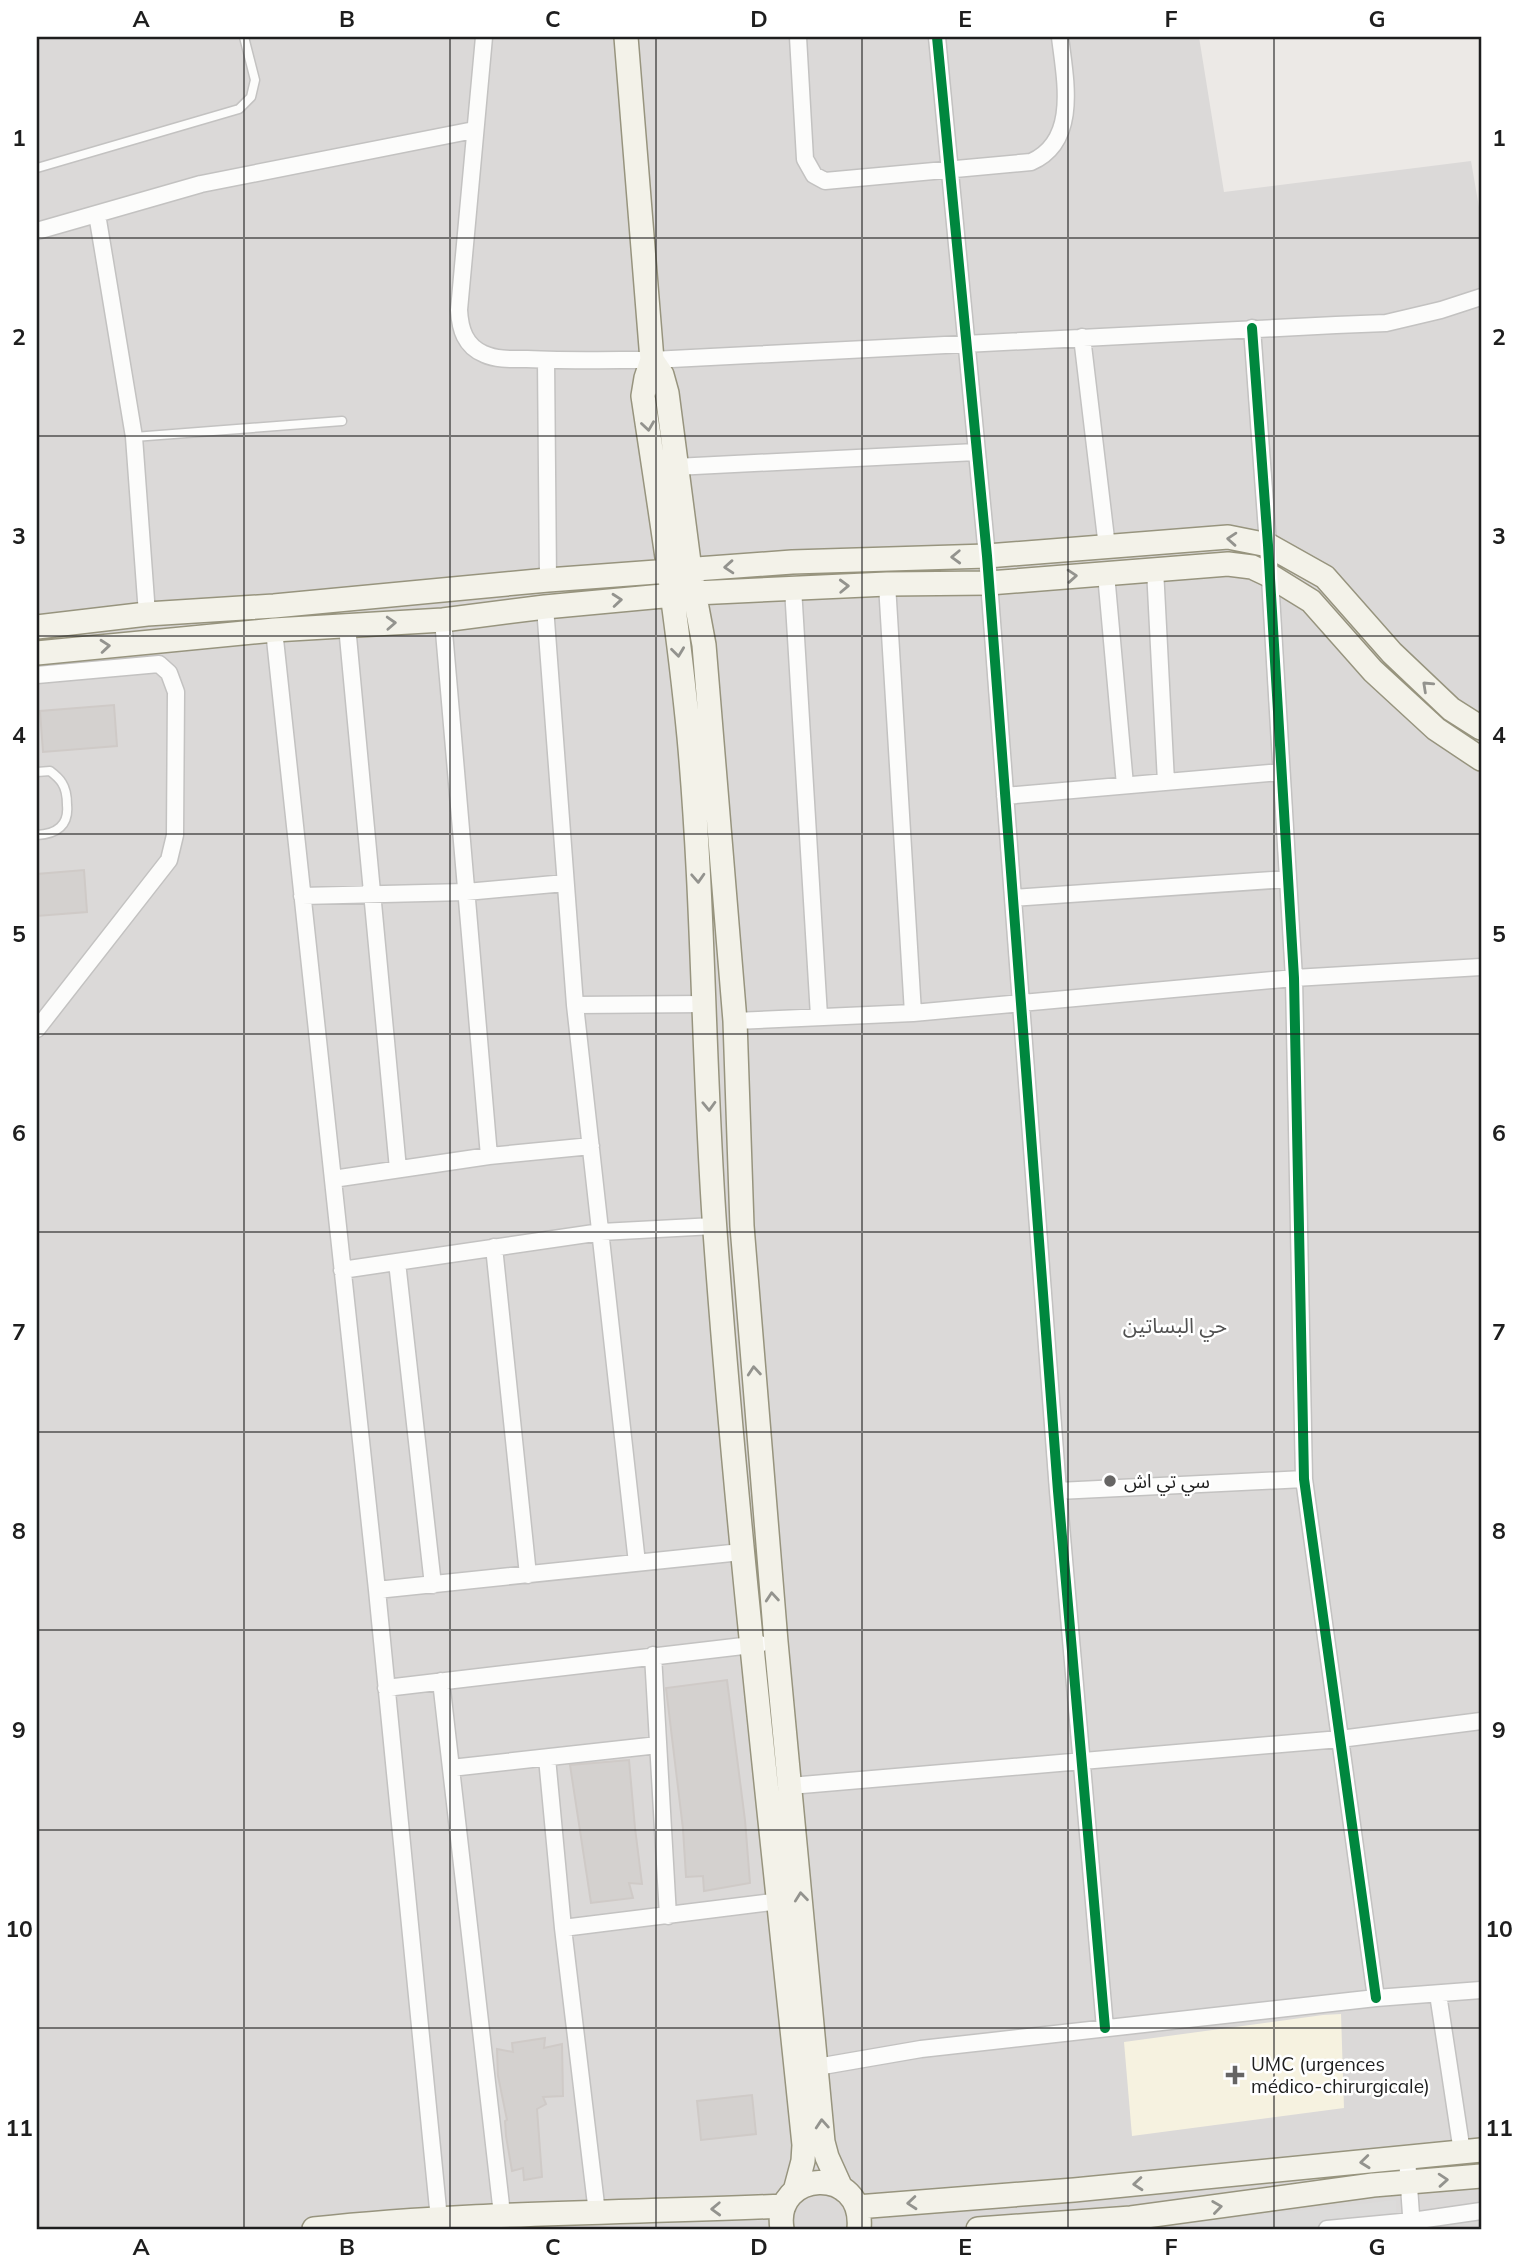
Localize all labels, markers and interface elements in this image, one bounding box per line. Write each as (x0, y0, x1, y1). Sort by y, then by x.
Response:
text: A (132, 4, 150, 33)
text: B (339, 4, 355, 33)
text: C (545, 4, 561, 33)
text: D (750, 4, 768, 33)
text: E (958, 4, 972, 33)
text: F (1164, 4, 1178, 33)
text: G (1368, 4, 1386, 33)
text: 1 (12, 123, 26, 152)
text: 1 (1492, 123, 1506, 152)
text: 2 (12, 322, 26, 351)
text: 2 (1492, 322, 1506, 351)
one-way arrow (640, 421, 655, 432)
text: 3 (12, 521, 26, 550)
text: 3 (1492, 521, 1506, 550)
one-way arrow (1226, 532, 1237, 547)
one-way arrow (951, 550, 962, 565)
one-way arrow (723, 559, 734, 574)
one-way arrow (1066, 569, 1077, 584)
one-way arrow (839, 578, 850, 593)
one-way arrow (612, 593, 623, 608)
one-way arrow (386, 616, 397, 631)
one-way arrow (99, 639, 110, 654)
one-way arrow (671, 646, 686, 658)
one-way arrow (1422, 682, 1435, 695)
text: 4 (12, 720, 26, 749)
text: 4 (1492, 720, 1506, 749)
one-way arrow (690, 873, 705, 884)
text: 5 (12, 919, 26, 948)
text: 5 (1492, 919, 1506, 948)
one-way arrow (702, 1100, 717, 1111)
text: 6 (12, 1118, 26, 1147)
text: 6 (1492, 1118, 1506, 1147)
district label: حي البساتين (1123, 1312, 1227, 1342)
text: 7 (12, 1317, 26, 1346)
text: 7 (1492, 1317, 1506, 1346)
one-way arrow (747, 1365, 762, 1376)
place label: سي تي اش (1124, 1469, 1210, 1496)
marker: سي تي اش (1102, 1473, 1118, 1489)
text: 8 (12, 1516, 26, 1545)
text: 8 (1492, 1516, 1506, 1545)
one-way arrow (765, 1592, 780, 1603)
text: 9 (12, 1715, 26, 1744)
text: 9 (1492, 1715, 1506, 1744)
one-way arrow (794, 1891, 809, 1902)
text: 10 (5, 1914, 33, 1943)
text: 10 (1485, 1914, 1513, 1943)
place label: UMC (urgences médico-chirurgicale) (1251, 2052, 1430, 2098)
marker: UMC (urgences médico-chirurgicale) (1225, 2065, 1245, 2085)
text: 11 (5, 2113, 33, 2142)
text: 11 (1485, 2113, 1513, 2142)
one-way arrow (814, 2118, 829, 2129)
one-way arrow (1359, 2155, 1371, 2170)
one-way arrow (1437, 2173, 1448, 2188)
one-way arrow (1132, 2176, 1143, 2191)
one-way arrow (906, 2195, 917, 2210)
one-way arrow (1211, 2199, 1223, 2214)
one-way arrow (710, 2201, 721, 2216)
text: A (132, 2232, 150, 2261)
text: B (339, 2232, 355, 2261)
text: C (545, 2232, 561, 2261)
text: D (750, 2232, 768, 2261)
text: E (958, 2232, 972, 2261)
text: F (1164, 2232, 1178, 2261)
text: G (1368, 2232, 1386, 2261)

